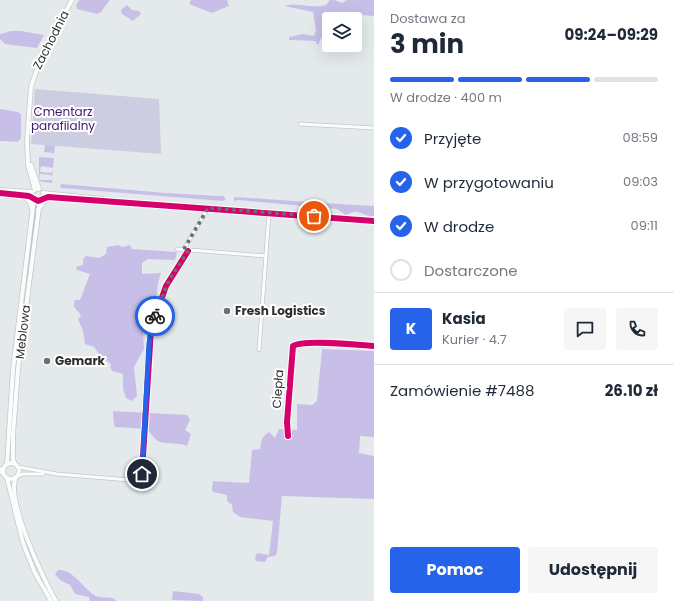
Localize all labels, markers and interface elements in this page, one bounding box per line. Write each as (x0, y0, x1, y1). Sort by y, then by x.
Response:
street label: Zachodnia (28, 7, 73, 72)
text: Dostawa za (390, 9, 465, 28)
map controls (322, 12, 362, 52)
button: layers (322, 12, 362, 52)
text: 09:24–09:29 (565, 24, 658, 45)
text: 3 min (390, 26, 464, 62)
text: W drodze · 400 m (390, 88, 502, 107)
park label: Cmentarz parafiialny (31, 103, 95, 134)
icon: check (390, 127, 412, 149)
text: Przyjęte (424, 128, 481, 149)
text: 08:59 (623, 128, 658, 147)
icon: check (390, 171, 412, 193)
text: W przygotowaniu (424, 172, 554, 193)
text: 09:03 (623, 172, 658, 191)
pin (297, 199, 331, 233)
icon: bag (303, 205, 325, 227)
icon: check (390, 215, 412, 237)
text: W drodze (424, 216, 494, 237)
text: 09:11 (631, 216, 658, 235)
text: Dostarczone (424, 260, 518, 281)
courier (135, 296, 175, 336)
place label: Fresh Logistics (235, 302, 326, 319)
street label: Meblowa (11, 304, 34, 360)
icon: bike (144, 305, 166, 327)
marker: Fresh Logistics (222, 306, 232, 316)
text: Kasia (442, 308, 486, 329)
button: chat (564, 308, 606, 350)
button: phone (616, 308, 658, 350)
text: K (406, 318, 416, 339)
text: Kurier · 4.7 (442, 330, 507, 349)
place label: Gemark (55, 352, 106, 369)
marker: Gemark (42, 356, 52, 366)
street label: Ciepła (268, 369, 287, 409)
text: Zamówienie #7488 (390, 380, 534, 401)
text: 26.10 zł (605, 380, 658, 401)
pin (125, 457, 159, 491)
icon: home (131, 463, 153, 485)
button: Pomoc (390, 547, 520, 593)
button: Udostępnij (528, 547, 658, 593)

